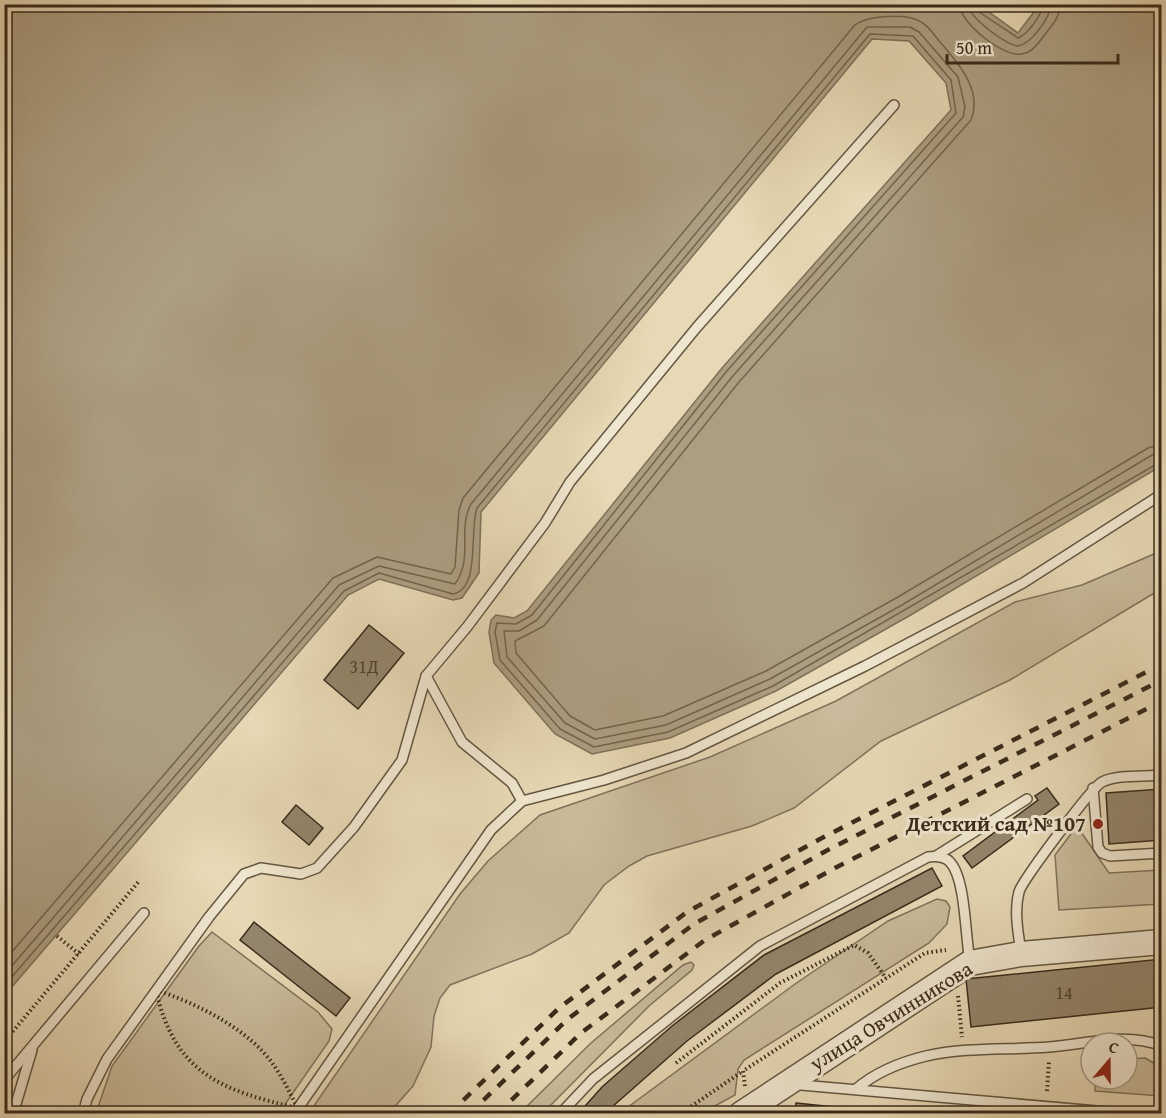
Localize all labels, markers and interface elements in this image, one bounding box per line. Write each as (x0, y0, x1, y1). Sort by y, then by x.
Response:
scale bar (947, 27, 1118, 65)
text: 50 m (956, 34, 992, 61)
house number: 31Д (350, 653, 378, 680)
place label: Детский сад №107 (905, 808, 1086, 839)
marker: Детский сад №107 (1091, 817, 1105, 831)
street label: улица Овчинникова (802, 953, 978, 1079)
house number: 14 (1055, 979, 1073, 1006)
north arrow (1079, 1031, 1139, 1091)
text: С (1106, 1034, 1122, 1060)

